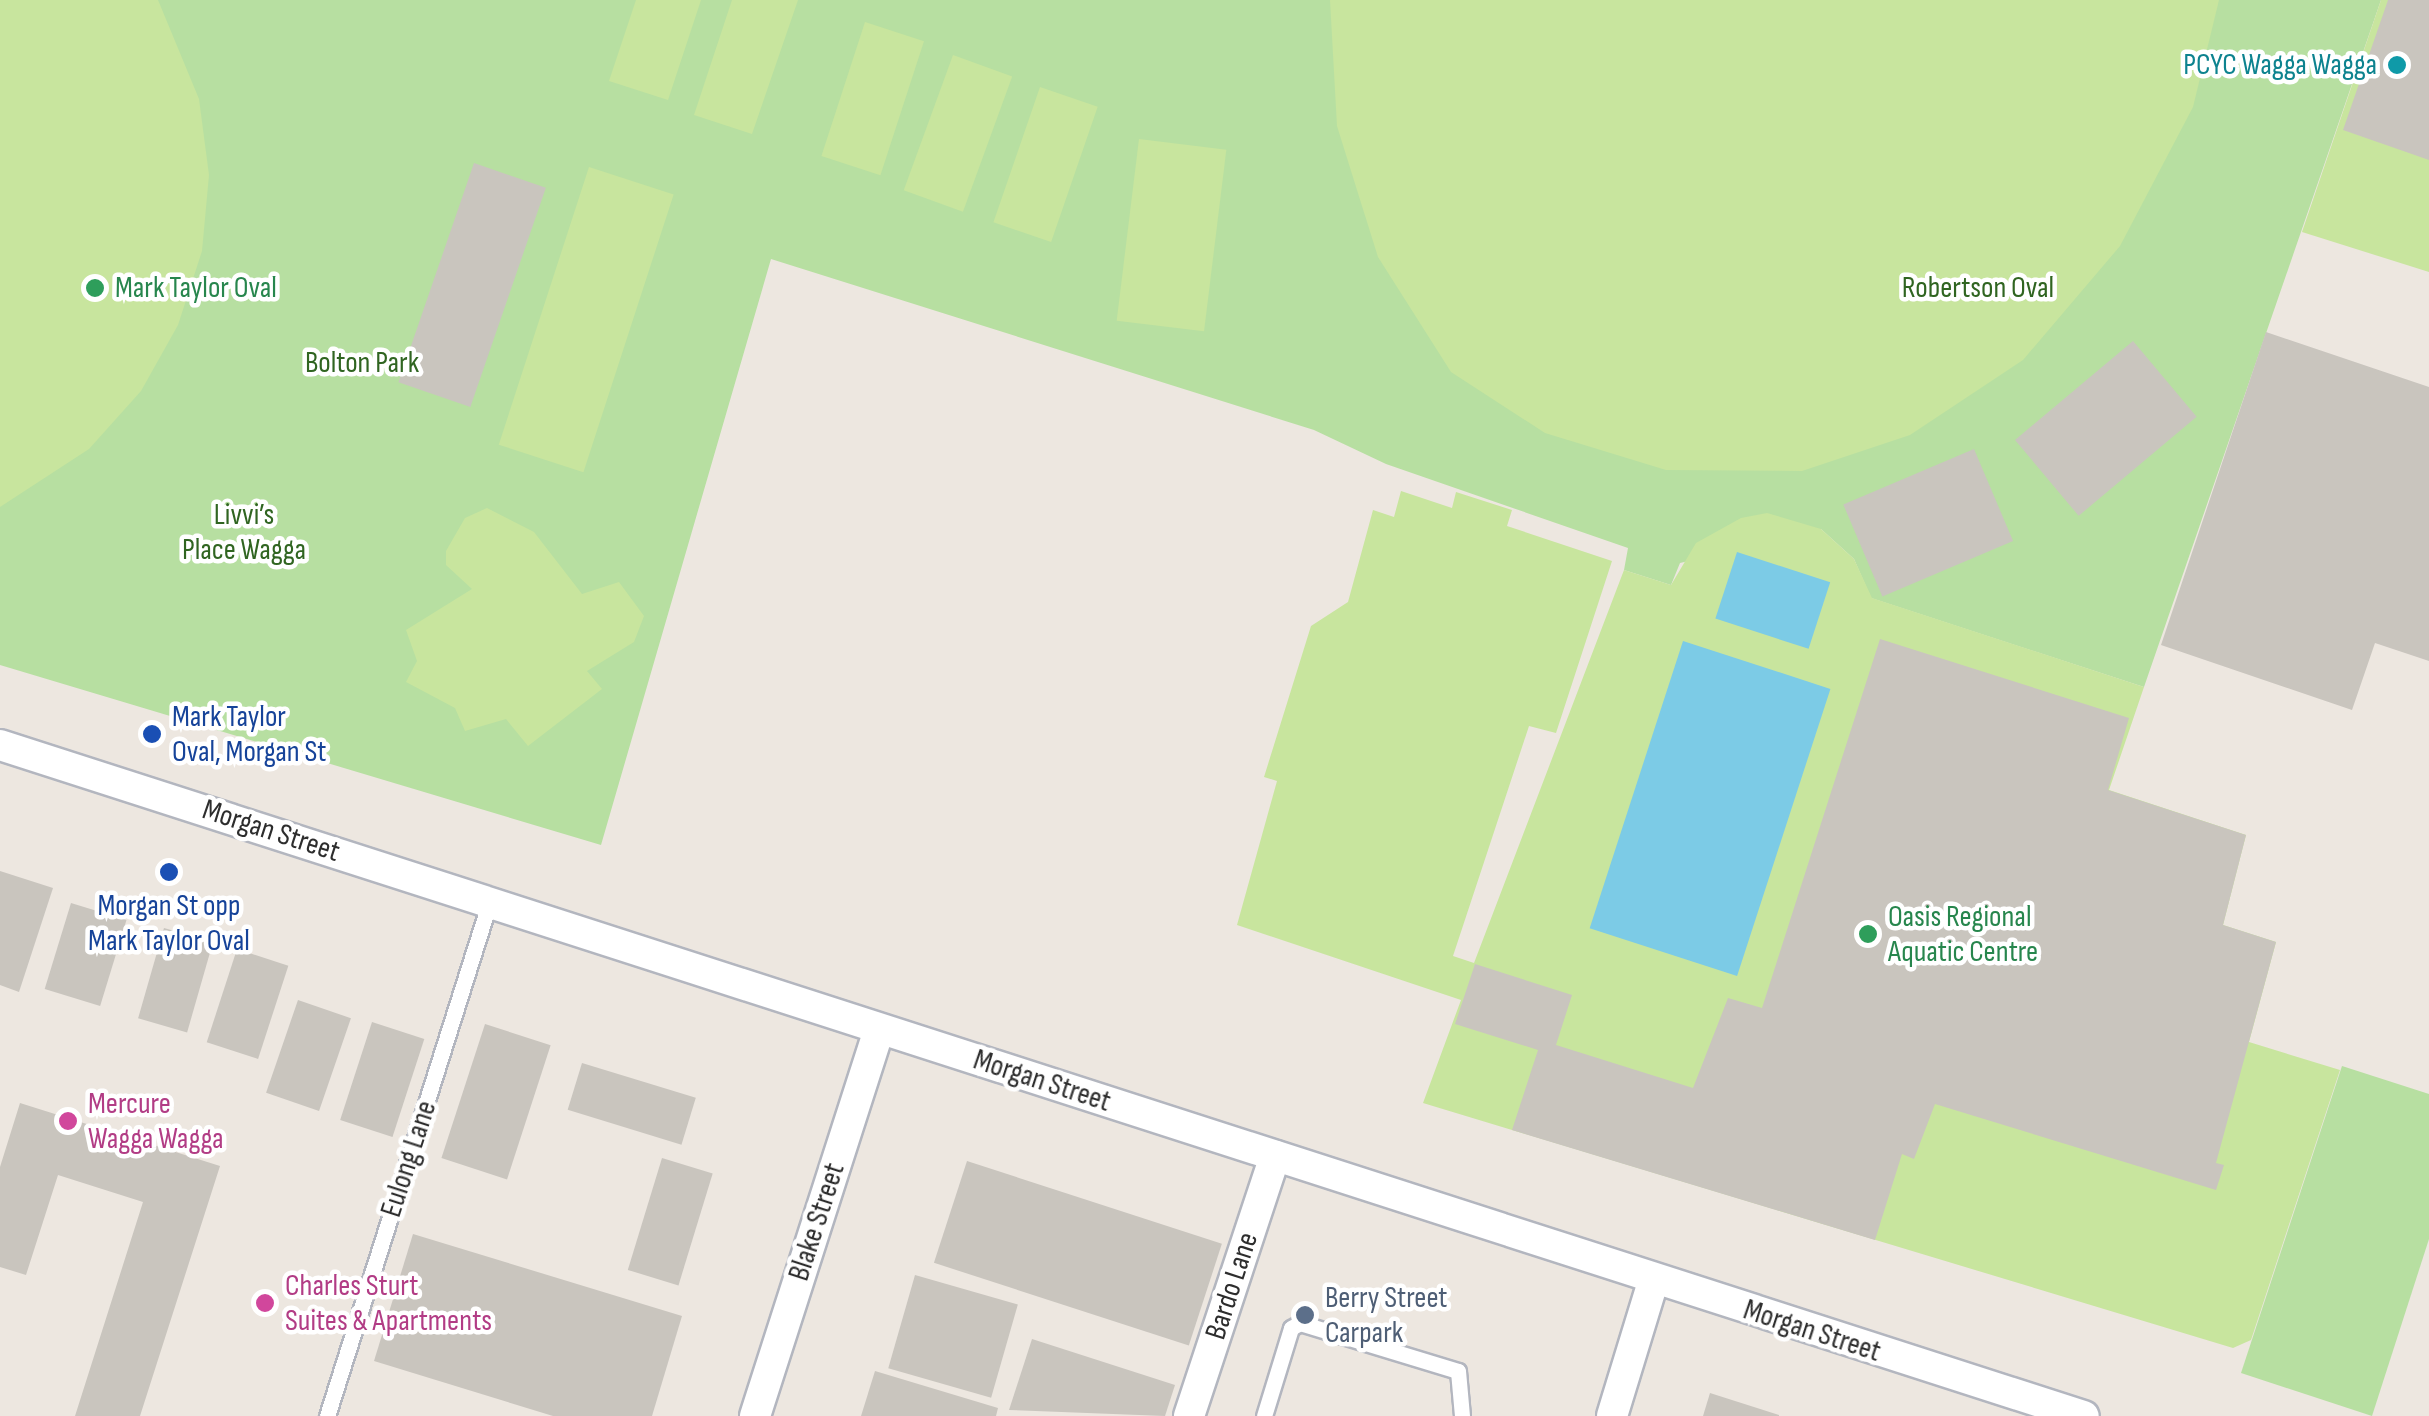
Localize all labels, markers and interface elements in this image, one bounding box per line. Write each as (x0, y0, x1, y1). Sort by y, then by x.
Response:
place label: PCYC Wagga Wagga (2183, 47, 2377, 83)
marker: PCYC Wagga Wagga (2386, 54, 2408, 76)
place label: Mark Taylor Oval (115, 270, 277, 306)
park label: Robertson Oval (1902, 270, 2054, 306)
marker: Mark Taylor Oval (84, 277, 106, 299)
park label: Bolton Park (305, 345, 419, 381)
park label: Livvi’s Place Wagga (182, 497, 306, 568)
place label: Mark Taylor Oval, Morgan St (172, 699, 326, 770)
marker: Mark Taylor Oval, Morgan St (141, 723, 163, 745)
street label: Morgan Street (198, 792, 344, 870)
marker: Morgan St opp Mark Taylor Oval (158, 861, 180, 883)
place label: Morgan St opp Mark Taylor Oval (88, 888, 250, 958)
place label: Oasis Regional Aquatic Centre (1888, 899, 2038, 970)
marker: Oasis Regional Aquatic Centre (1857, 923, 1879, 945)
street label: Morgan Street (969, 1042, 1115, 1120)
place label: Mercure Wagga Wagga (88, 1086, 224, 1156)
street label: Eulong Lane (373, 1096, 445, 1222)
marker: Mercure Wagga Wagga (57, 1110, 79, 1132)
street label: Blake Street (781, 1159, 853, 1285)
street label: Bardo Lane (1198, 1228, 1266, 1344)
place label: Charles Sturt Suites & Apartments (285, 1268, 492, 1338)
place label: Berry Street Carpark (1325, 1280, 1448, 1350)
marker: Charles Sturt Suites & Apartments (254, 1292, 276, 1314)
street label: Morgan Street (1739, 1292, 1885, 1370)
marker: Berry Street Carpark (1294, 1304, 1316, 1326)

